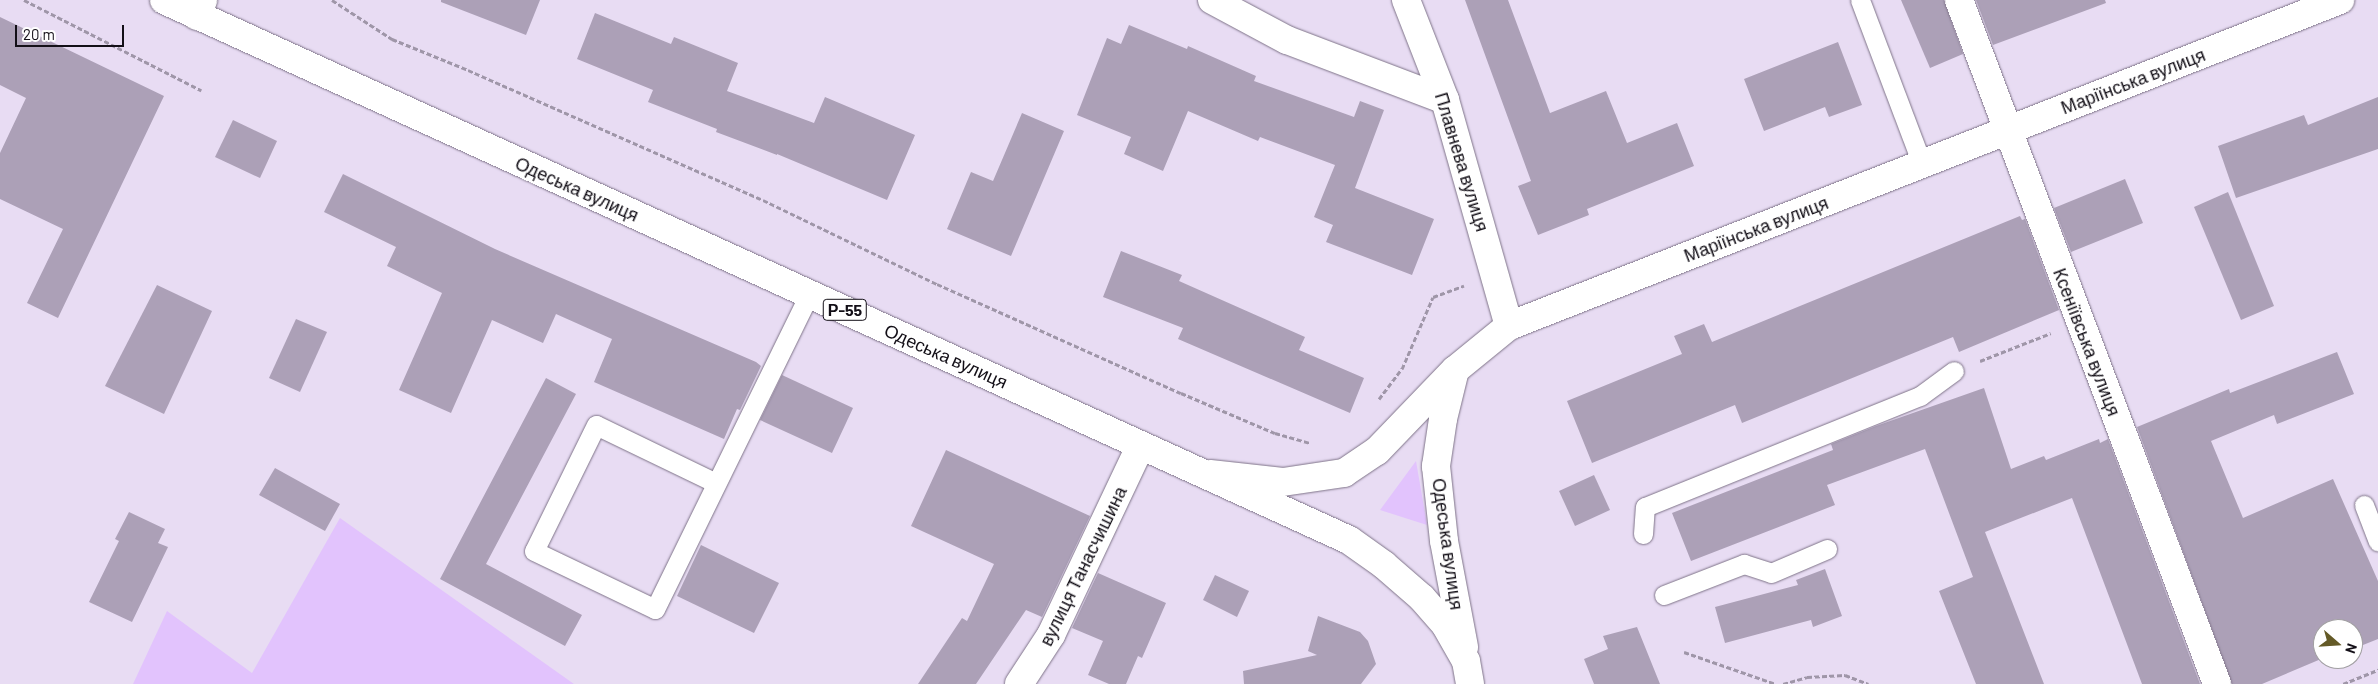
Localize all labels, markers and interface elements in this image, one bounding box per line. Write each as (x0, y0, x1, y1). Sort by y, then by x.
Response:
scale bar (18, 15, 126, 47)
text: 20 m (23, 25, 55, 43)
street label: Маріїнська вулиця (2058, 44, 2208, 118)
street label: Плавнева вулиця (1431, 90, 1493, 234)
street label: Одеська вулиця (512, 152, 642, 226)
street label: Маріїнська вулиця (1681, 192, 1831, 266)
street label: Ксеніївська вулиця (2049, 265, 2125, 419)
road number: Р-55 (822, 296, 868, 324)
street label: Одеська вулиця (881, 319, 1011, 393)
street label: Одеська вулиця (1428, 477, 1468, 611)
street label: вулиця Танасчишина (1035, 483, 1131, 649)
north arrow (2313, 619, 2363, 669)
text: N (2342, 642, 2361, 656)

